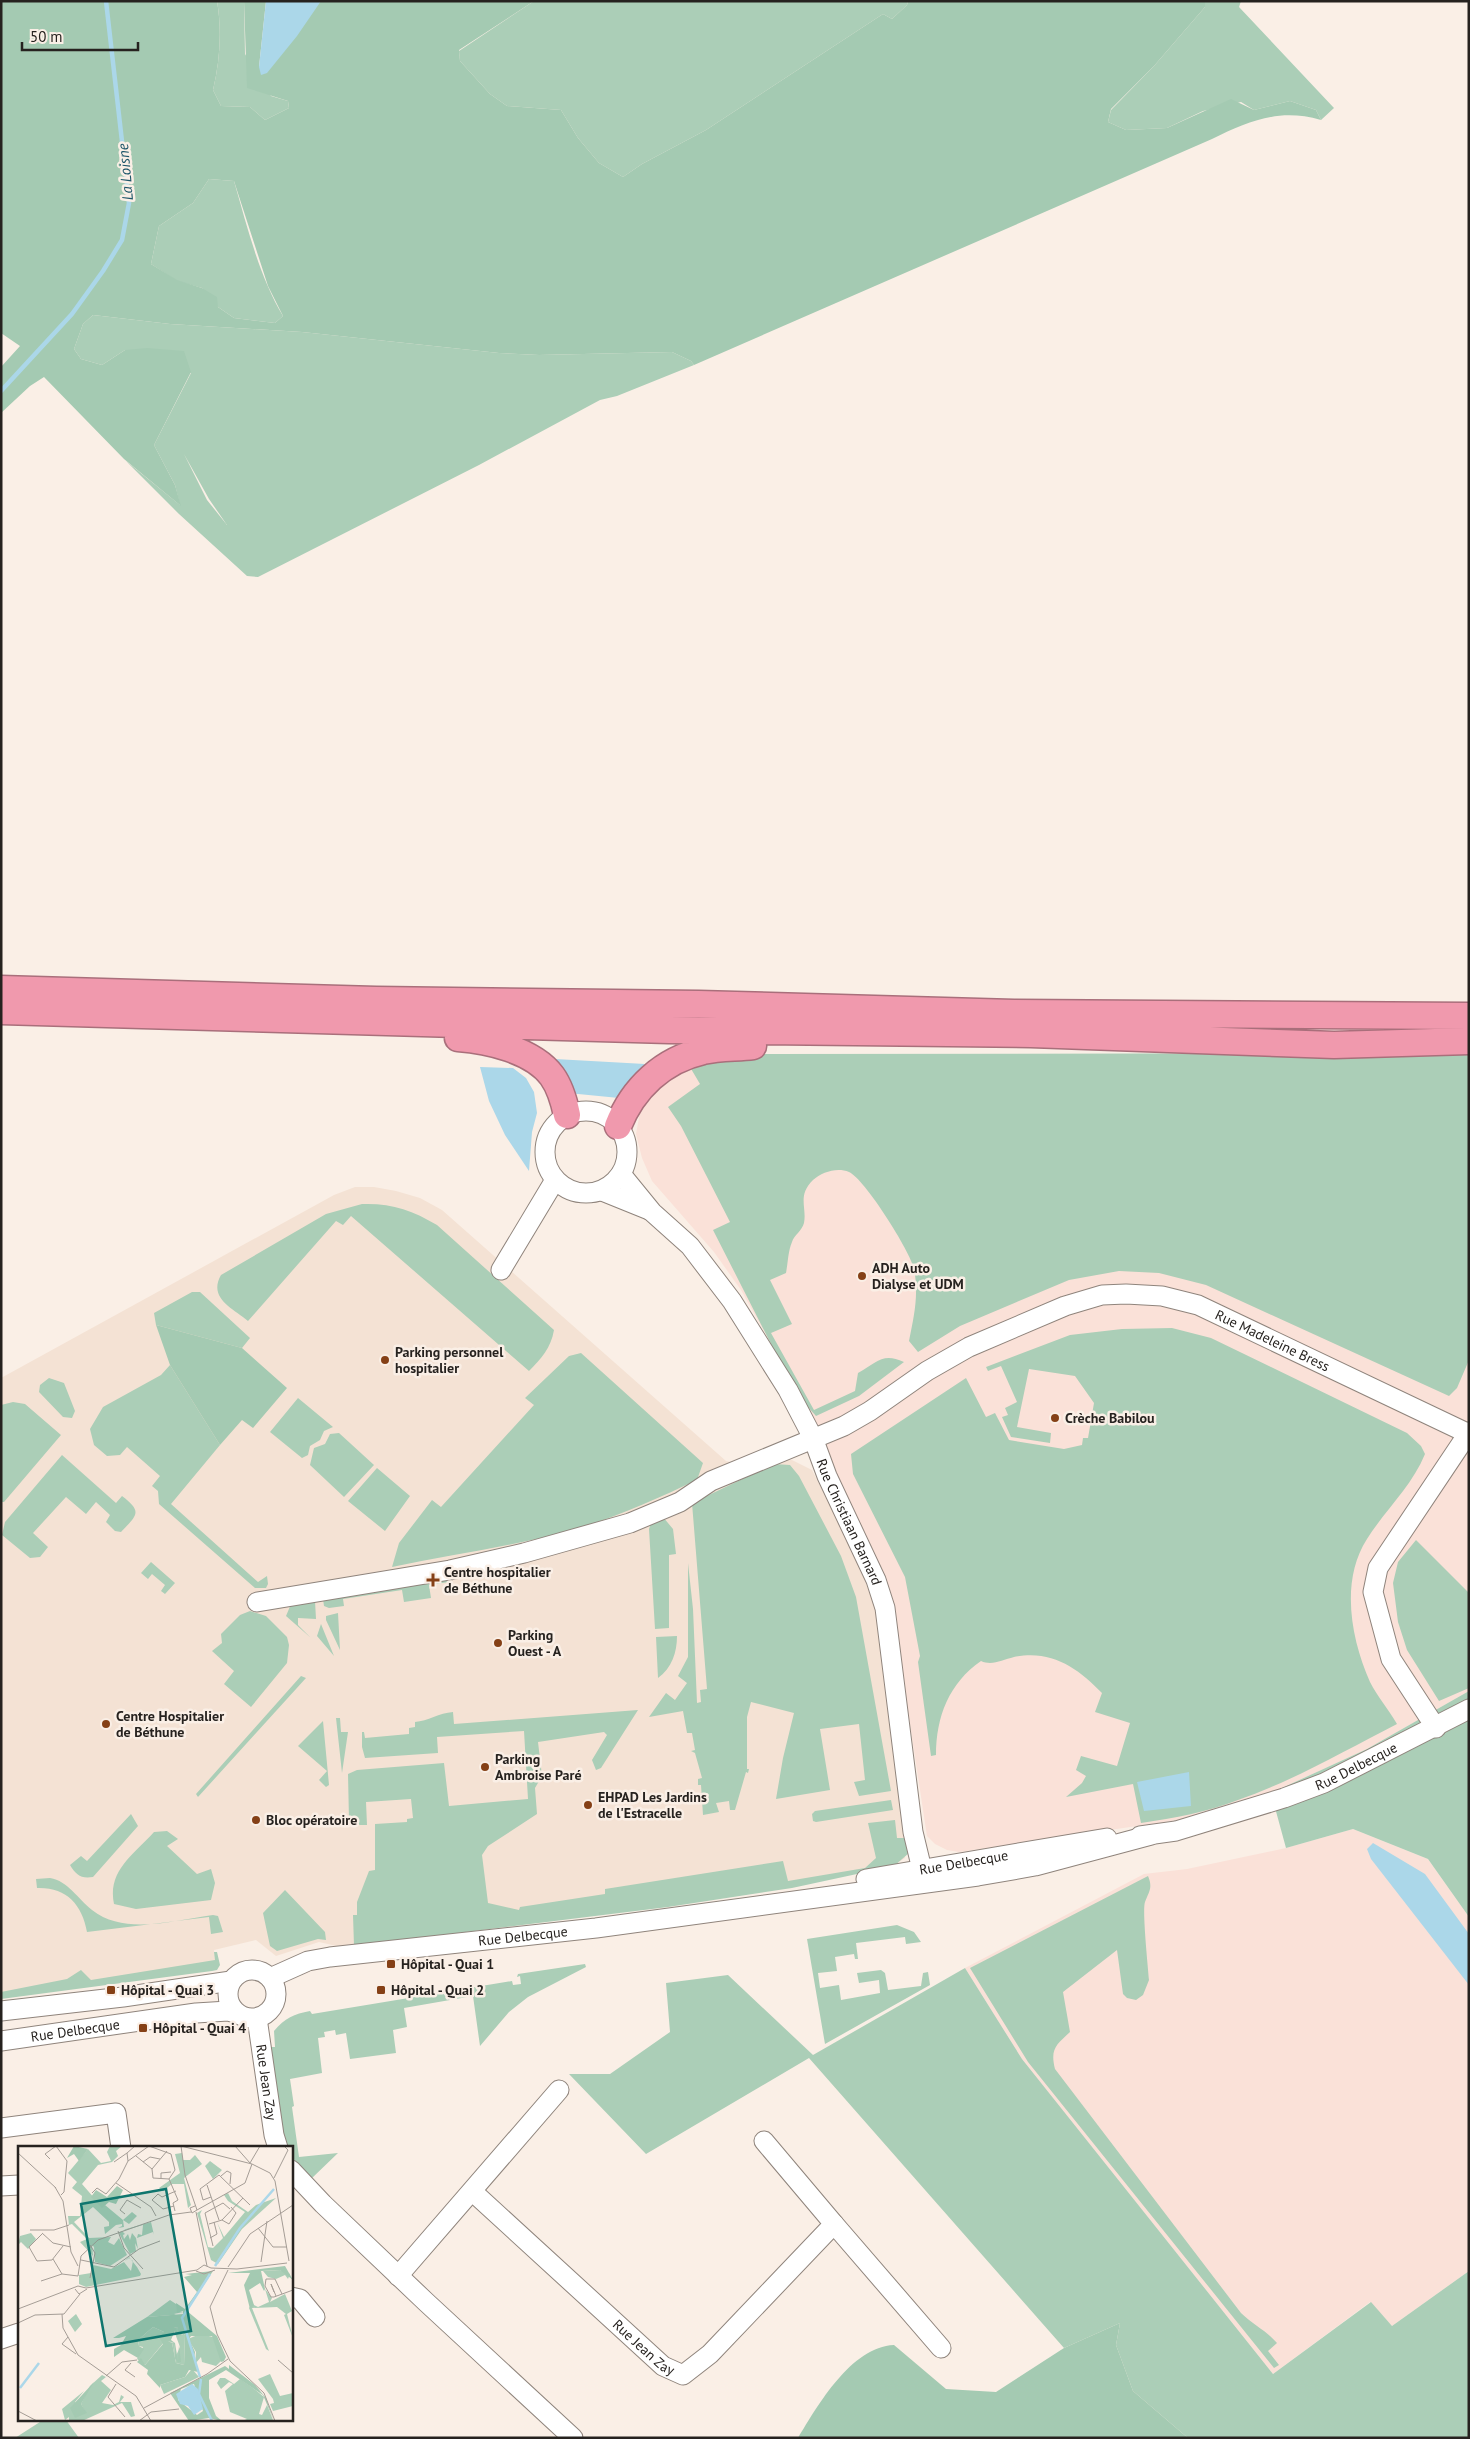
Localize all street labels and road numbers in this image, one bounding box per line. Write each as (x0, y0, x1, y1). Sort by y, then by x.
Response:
street label: Rue Madeleine Bress (1212, 1306, 1333, 1375)
street label: Rue Christiaan Barnard (812, 1456, 886, 1587)
street label: Rue Delbecque (1313, 1738, 1400, 1795)
street label: Rue Delbecque (918, 1846, 1009, 1879)
street label: Rue Delbecque (477, 1922, 568, 1950)
street label: Rue Delbecque (30, 2015, 121, 2046)
street label: Rue Jean Zay (252, 2043, 281, 2122)
street label: Rue Jean Zay (609, 2315, 678, 2379)

